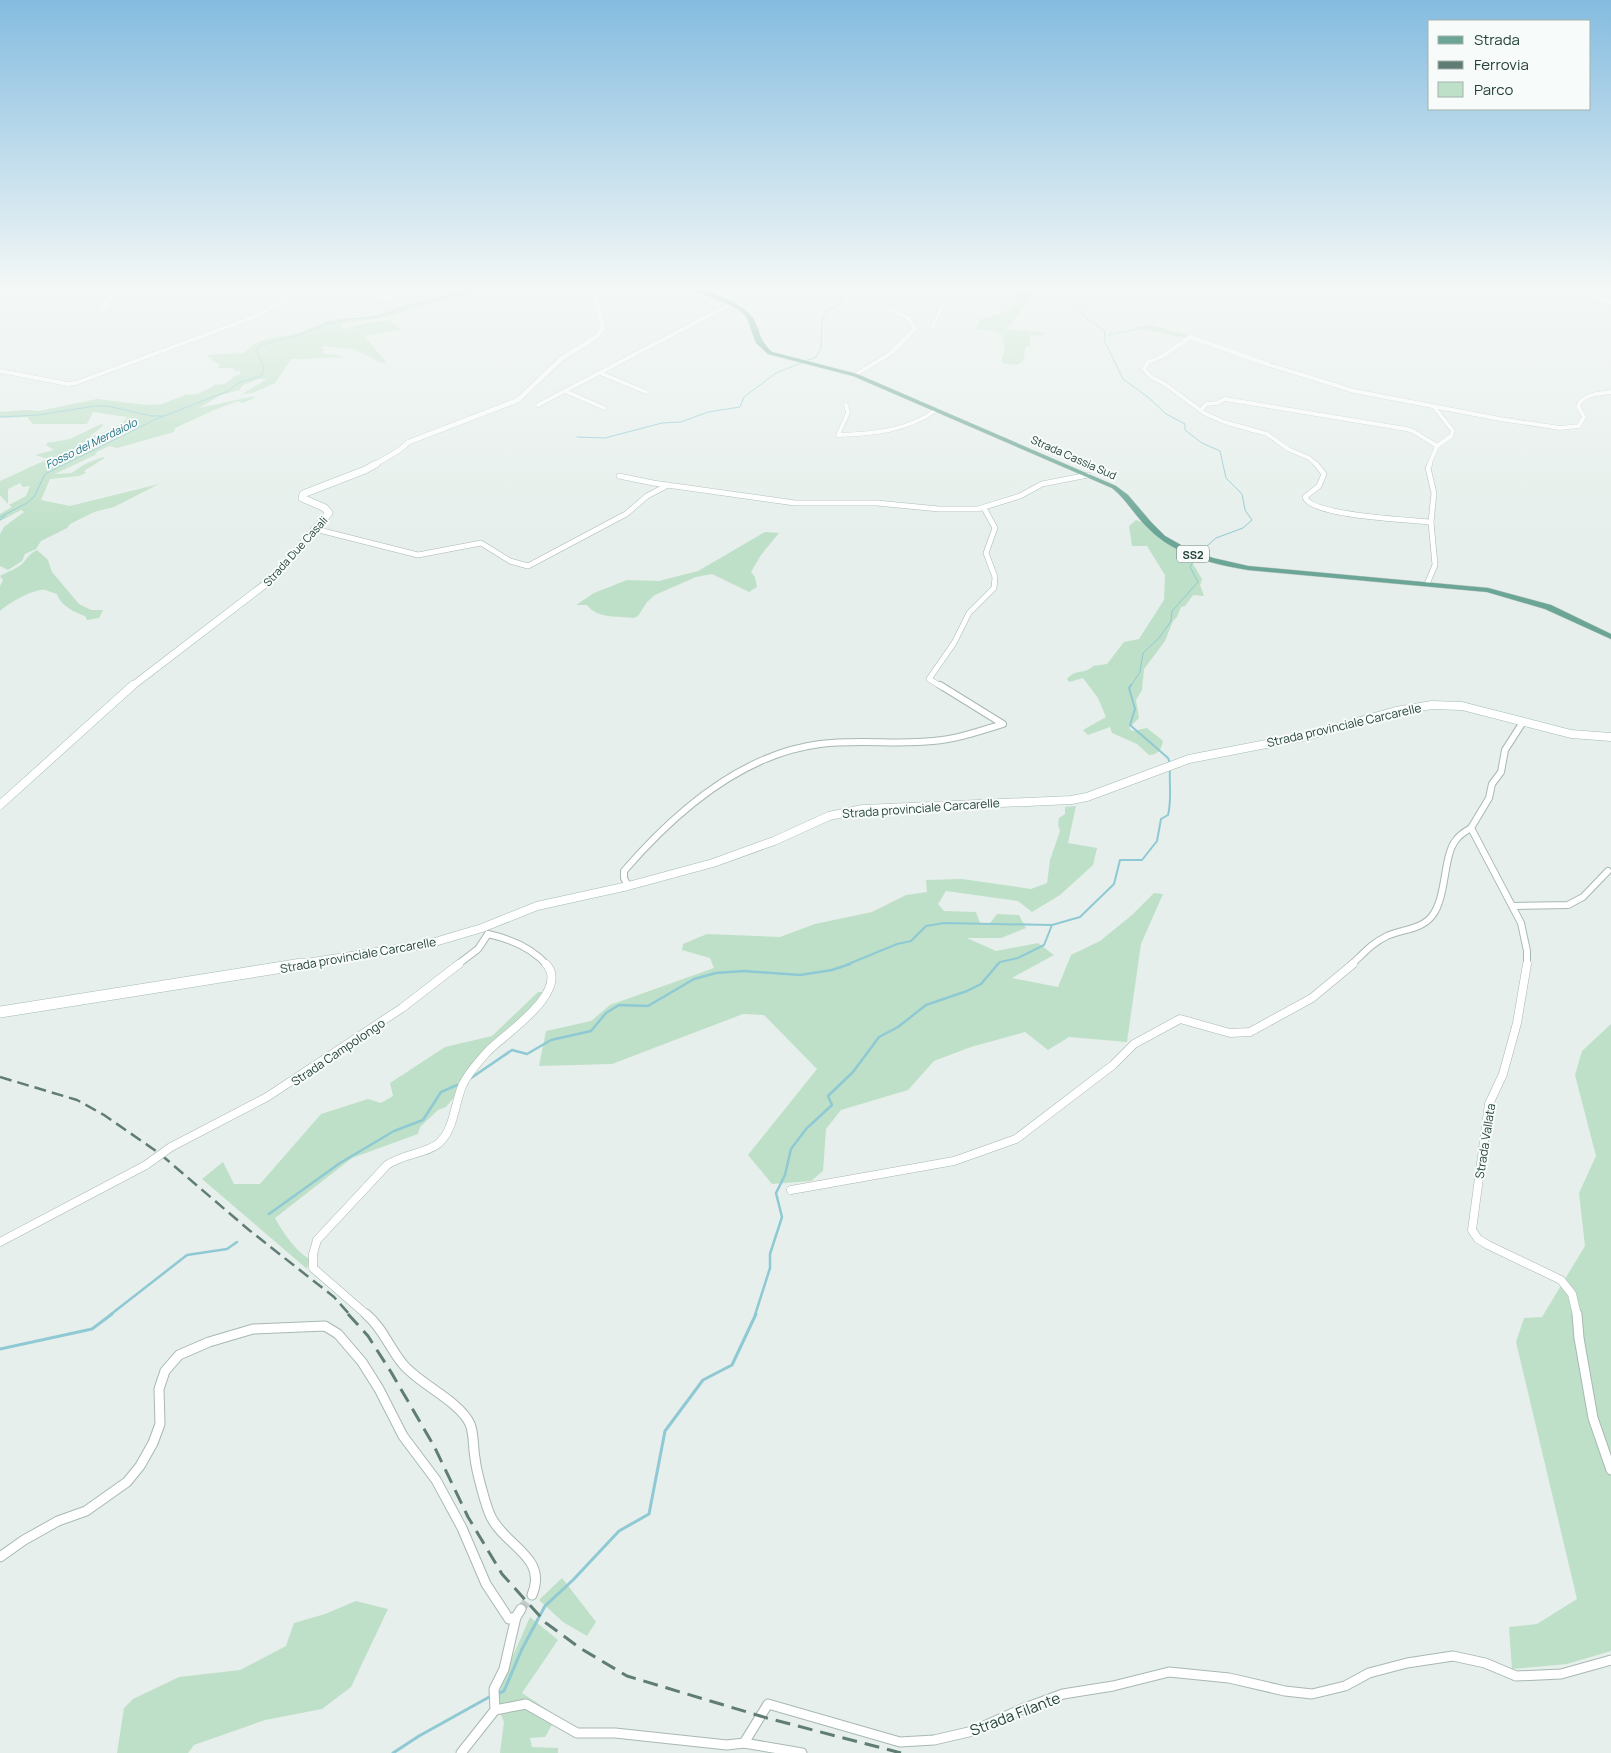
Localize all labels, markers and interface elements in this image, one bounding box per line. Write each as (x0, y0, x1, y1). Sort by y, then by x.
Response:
legend (1428, 20, 1591, 110)
text: Strada (1474, 29, 1520, 50)
text: Ferrovia (1474, 54, 1529, 75)
text: Parco (1474, 79, 1513, 100)
water label: Fosso del Merdaiolo (43, 414, 141, 472)
street label: Strada Cassia Sud (1029, 431, 1119, 483)
street label: Strada Due Casali (260, 513, 330, 589)
road number: SS2 (1177, 546, 1209, 562)
street label: Strada provinciale Carcarelle (1265, 699, 1423, 751)
street label: Strada provinciale Carcarelle (842, 794, 1000, 822)
street label: Strada provinciale Carcarelle (279, 933, 437, 977)
street label: Strada Campolongo (288, 1014, 388, 1090)
street label: Strada Vallata (1471, 1102, 1499, 1180)
street label: Strada Filante (967, 1687, 1063, 1741)

